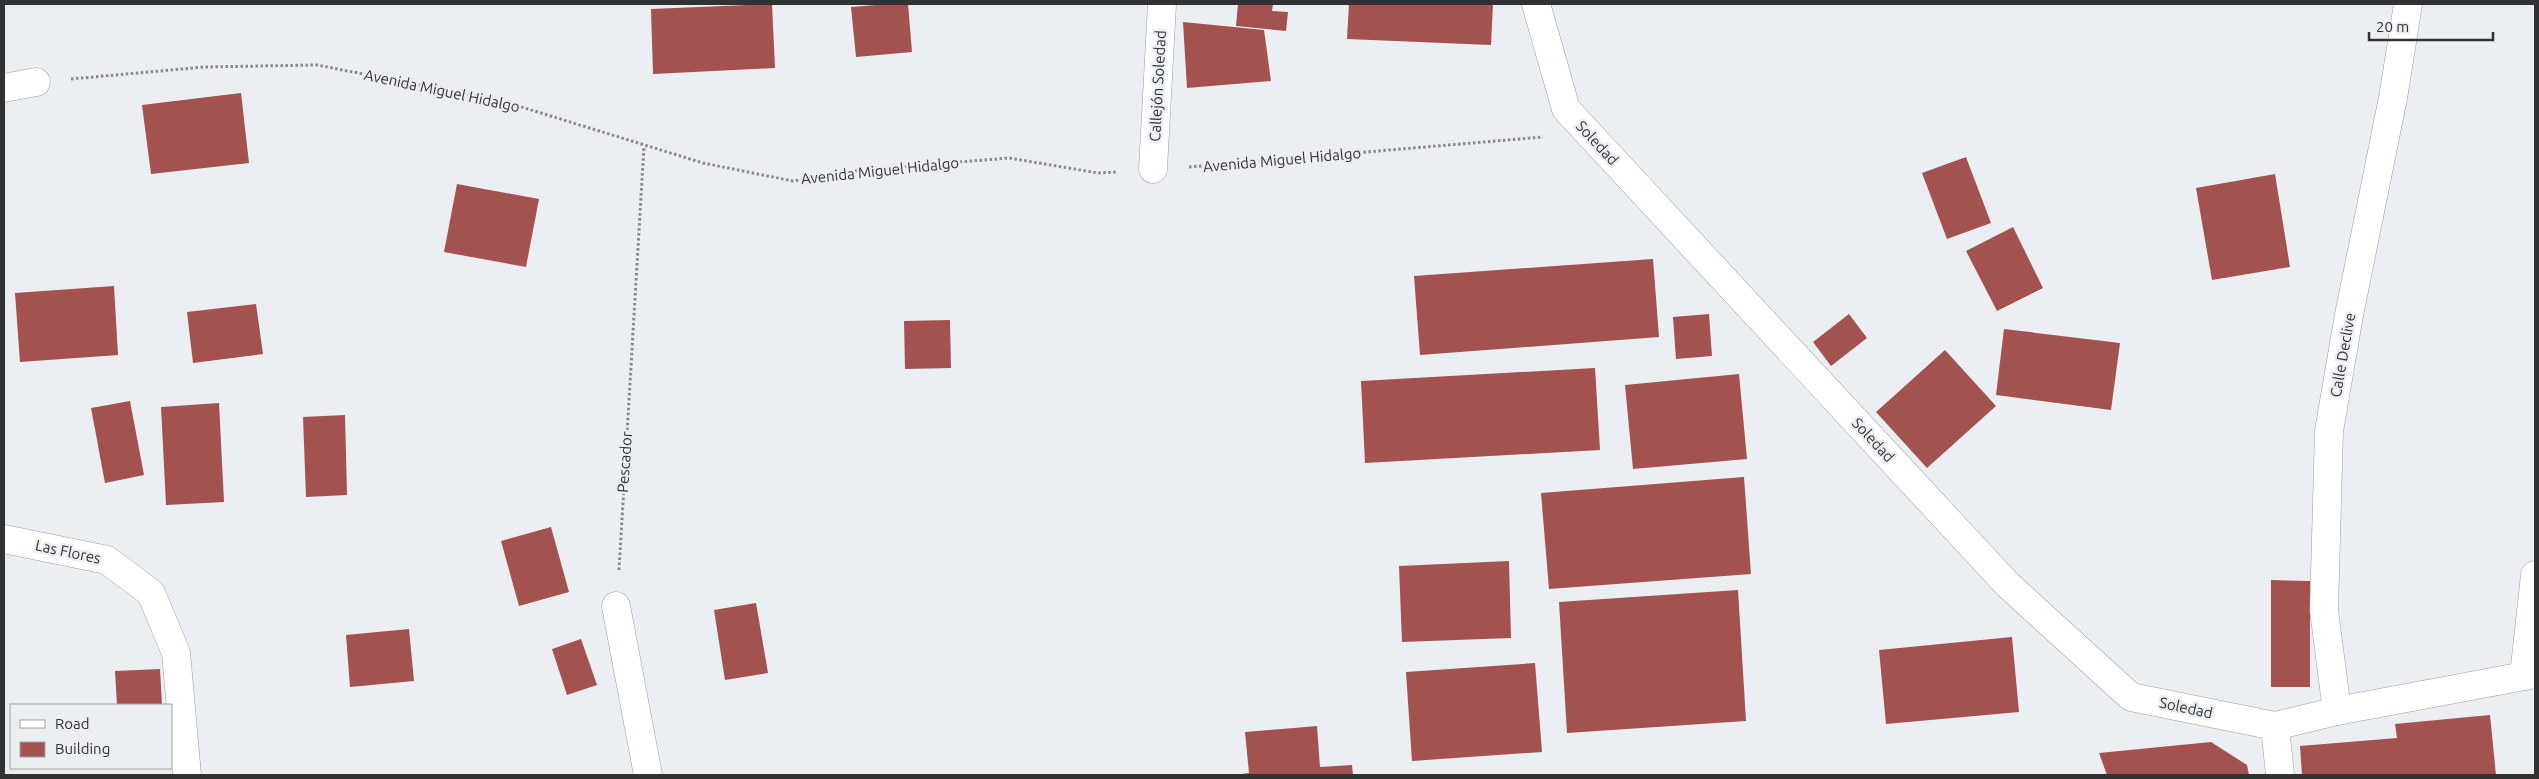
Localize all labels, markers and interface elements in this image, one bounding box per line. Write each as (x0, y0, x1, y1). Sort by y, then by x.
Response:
scale bar (2369, 10, 2493, 42)
text: 20 m (2376, 18, 2409, 35)
street label: Callejón Soledad (1146, 30, 1169, 142)
street label: Avenida Miguel Hidalgo (363, 66, 521, 115)
street label: Soledad (1573, 117, 1622, 168)
street label: Avenida Miguel Hidalgo (1202, 144, 1362, 175)
street label: Avenida Miguel Hidalgo (800, 154, 960, 187)
street label: Calle Declive (2327, 311, 2358, 398)
street label: Soledad (1849, 414, 1898, 465)
street label: Pescador (614, 430, 635, 493)
street label: Las Flores (34, 536, 102, 567)
street label: Soledad (2158, 694, 2214, 721)
legend (10, 704, 172, 769)
text: Road (55, 715, 90, 732)
text: Building (55, 740, 110, 757)

